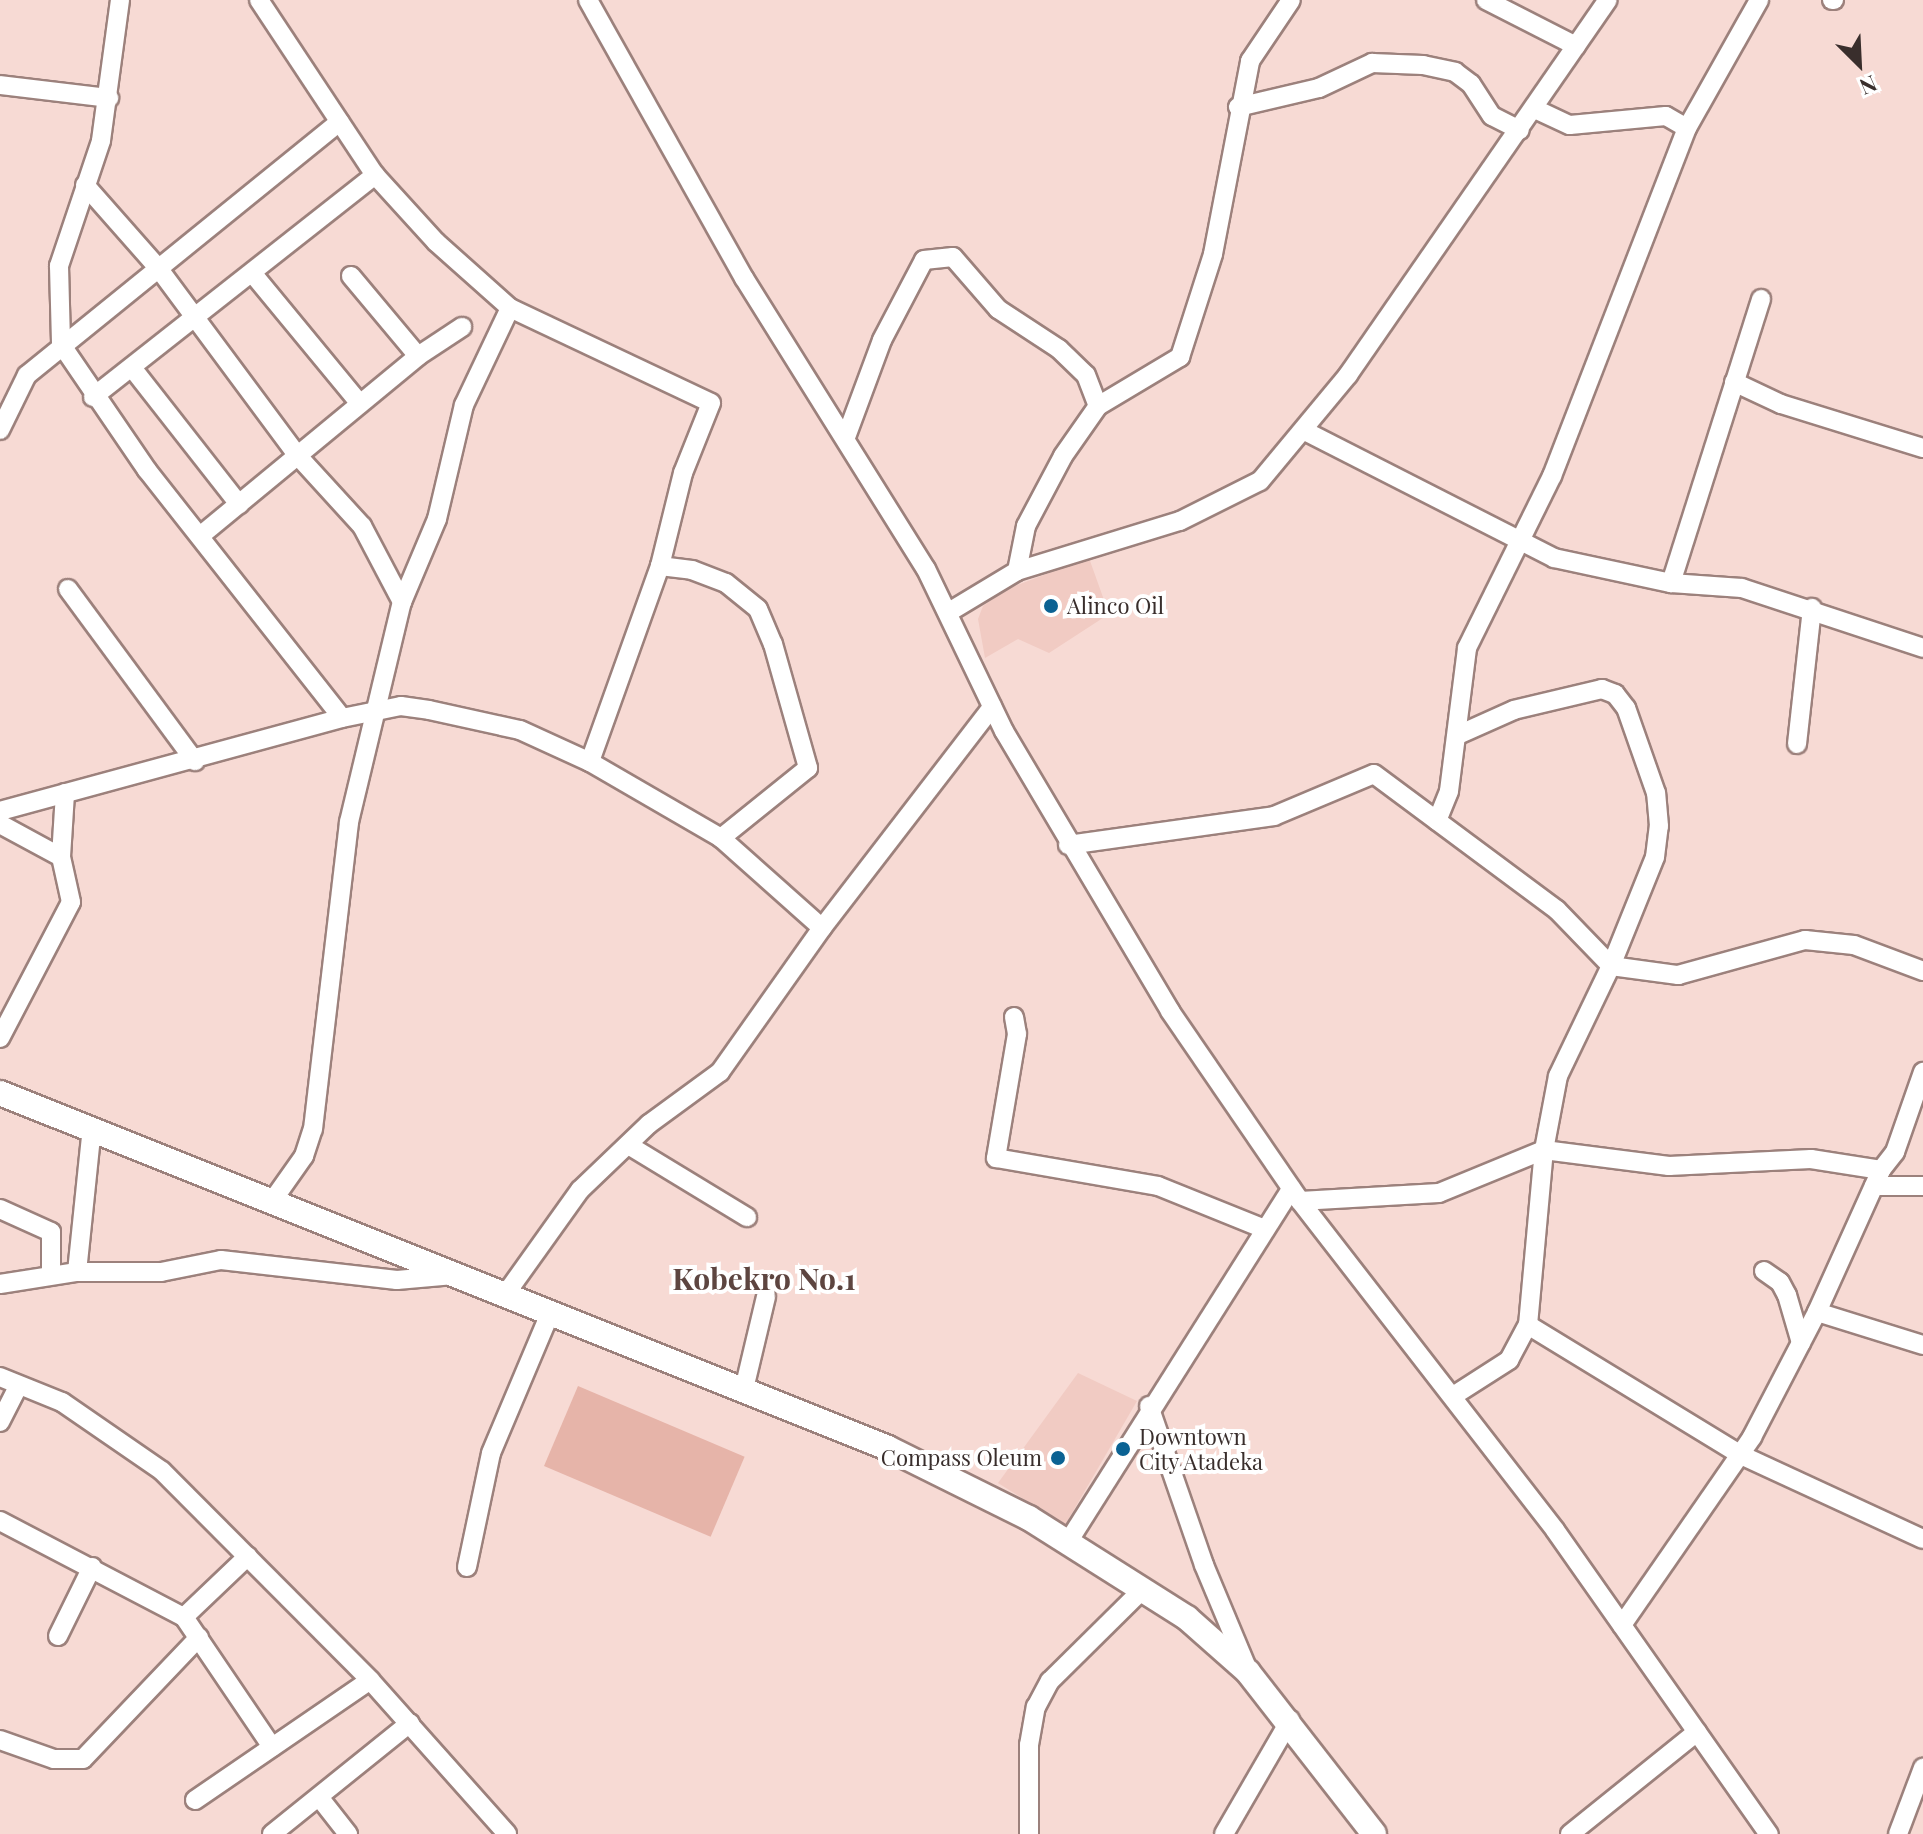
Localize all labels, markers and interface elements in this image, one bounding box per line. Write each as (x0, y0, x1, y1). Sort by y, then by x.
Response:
north arrow (1819, 24, 1899, 104)
text: N (1855, 69, 1882, 103)
place label: Alinco Oil (1067, 593, 1164, 619)
marker: Alinco Oil (1042, 597, 1060, 615)
district label: Kobekro No.1 (672, 1260, 856, 1296)
place label: Downtown City Atadeka (1139, 1423, 1264, 1474)
marker: Downtown City Atadeka (1114, 1440, 1132, 1458)
place label: Compass Oleum (881, 1445, 1042, 1471)
marker: Compass Oleum (1049, 1449, 1067, 1467)

